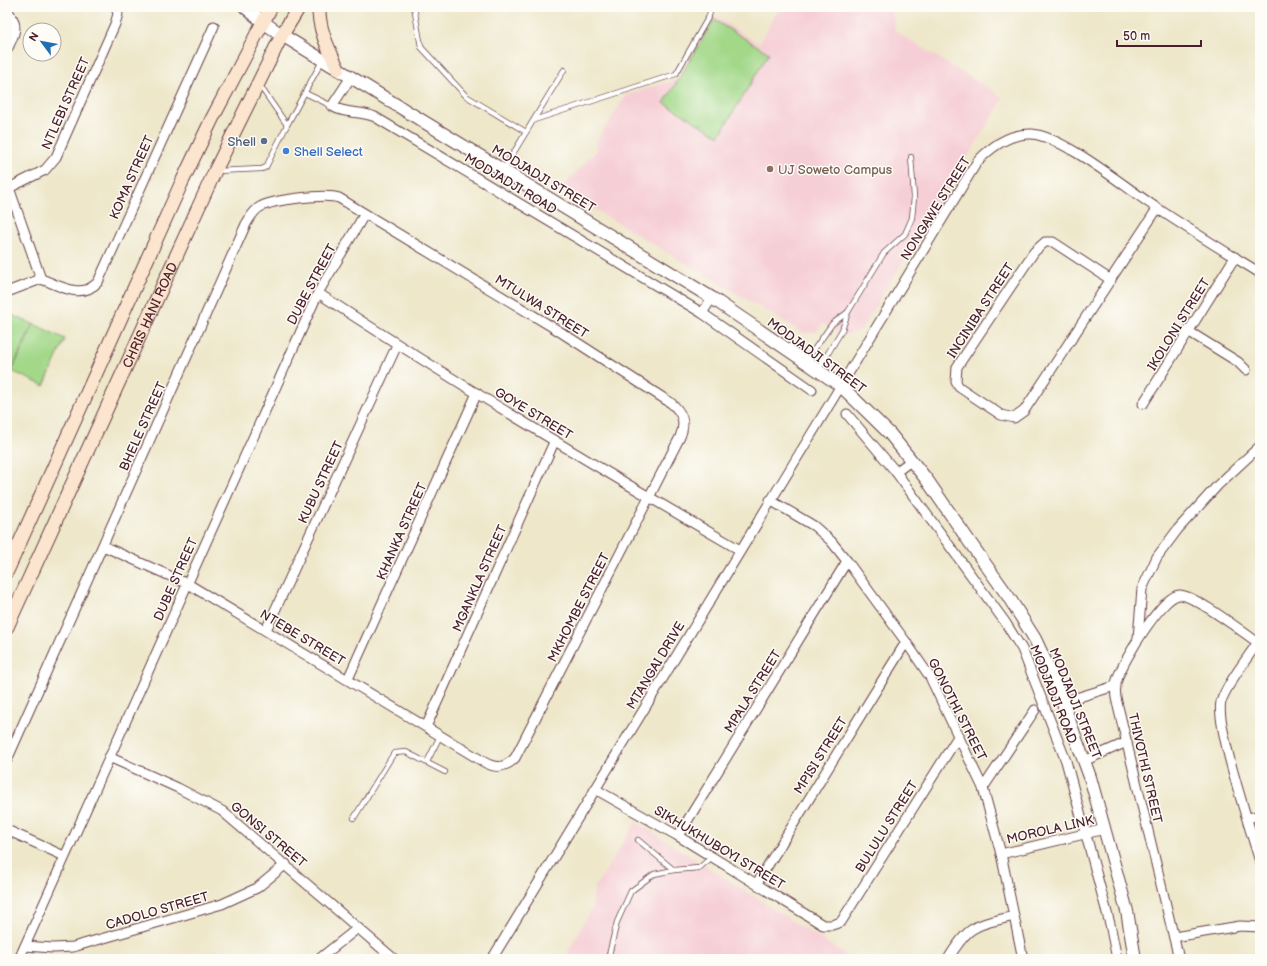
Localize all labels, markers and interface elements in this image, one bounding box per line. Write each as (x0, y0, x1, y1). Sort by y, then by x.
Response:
north arrow (22, 22, 62, 62)
scale bar (1117, 22, 1201, 48)
text: 50 m (1123, 29, 1150, 44)
text: N (26, 30, 42, 44)
street label: NTLEBI STREET (38, 55, 94, 152)
street label: KOMA STREET (106, 133, 158, 222)
place label: Shell (227, 134, 256, 150)
marker: Shell (259, 136, 269, 146)
street label: MODJADJI STREET (489, 142, 598, 216)
place label: Shell Select (294, 144, 363, 160)
marker: Shell Select (281, 146, 291, 156)
street label: MODJADJI ROAD (461, 150, 560, 218)
street label: NONGAWE STREET (897, 153, 974, 263)
place label: UJ Soweto Campus (778, 162, 893, 178)
marker: UJ Soweto Campus (765, 164, 775, 174)
street label: DUBE STREET (284, 241, 340, 328)
street label: CHRIS HANI ROAD (119, 260, 181, 371)
street label: INCINIBA STREET (944, 260, 1018, 361)
street label: MTULWA STREET (492, 272, 591, 342)
street label: IKOLONI STREET (1144, 275, 1214, 374)
street label: MODJADJI STREET (764, 315, 869, 397)
street label: BHELE STREET (116, 379, 170, 473)
street label: GOYE STREET (492, 384, 576, 444)
street label: KUBU STREET (295, 438, 347, 526)
street label: KHANKA STREET (373, 480, 431, 583)
street label: MGANKLA STREET (449, 522, 511, 634)
street label: DUBE STREET (150, 535, 201, 623)
street label: MKHOMBE STREET (544, 550, 613, 665)
street label: NTEBE STREET (257, 606, 348, 670)
street label: MTANGAI DRIVE (623, 618, 689, 712)
street label: MODJADJI ROAD (1026, 643, 1080, 746)
street label: MODJADJI STREET (1046, 646, 1105, 761)
street label: MPALA STREET (721, 647, 785, 736)
street label: GONOTHI STREET (924, 656, 990, 764)
street label: THIVOTHI STREET (1125, 712, 1166, 825)
street label: MPISI STREET (791, 714, 851, 797)
street label: BULULU STREET (852, 777, 922, 875)
street label: GONSI STREET (227, 798, 310, 871)
street label: SIKHUKHUBOYI STREET (651, 803, 788, 893)
street label: MOROLA LINK (1005, 812, 1096, 848)
street label: CADOLO STREET (104, 889, 211, 933)

